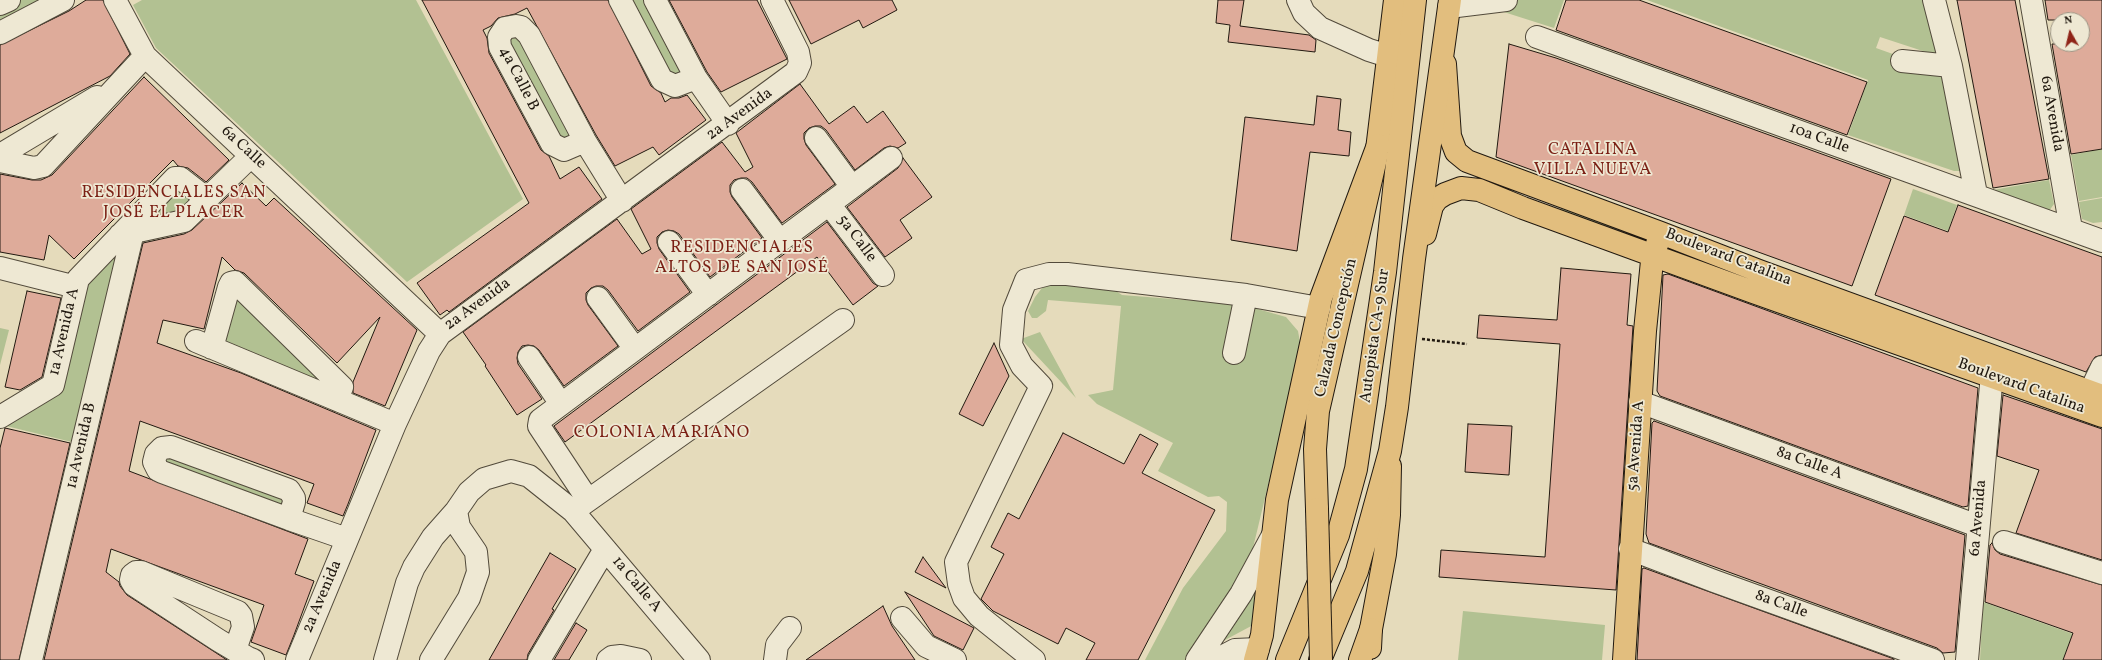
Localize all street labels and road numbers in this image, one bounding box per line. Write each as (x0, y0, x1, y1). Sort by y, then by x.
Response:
street label: 4a Calle B (494, 44, 542, 114)
street label: 6a Avenida (2035, 75, 2067, 153)
street label: 2a Avenida (703, 85, 777, 145)
street label: 10a Calle (1786, 119, 1852, 159)
street label: 6a Calle (216, 122, 270, 174)
street label: 5a Calle (832, 211, 880, 267)
street label: Boulevard Catalina (1662, 225, 1794, 291)
street label: Calzada Concepción (1312, 257, 1362, 399)
street label: Autopista CA-9 Sur (1357, 268, 1395, 404)
street label: 2a Avenida (441, 275, 515, 335)
street label: 1a Avenida A (46, 286, 84, 378)
street label: Boulevard Catalina (1955, 355, 2087, 419)
street label: 5a Avenida A (1624, 400, 1650, 492)
street label: 1a Avenida B (63, 401, 101, 491)
street label: 8a Calle A (1773, 443, 1845, 485)
street label: 6a Avenida (1966, 479, 1992, 557)
street label: 1a Calle A (607, 553, 665, 617)
street label: 2a Avenida (299, 558, 347, 636)
street label: 8a Calle (1752, 587, 1810, 623)

